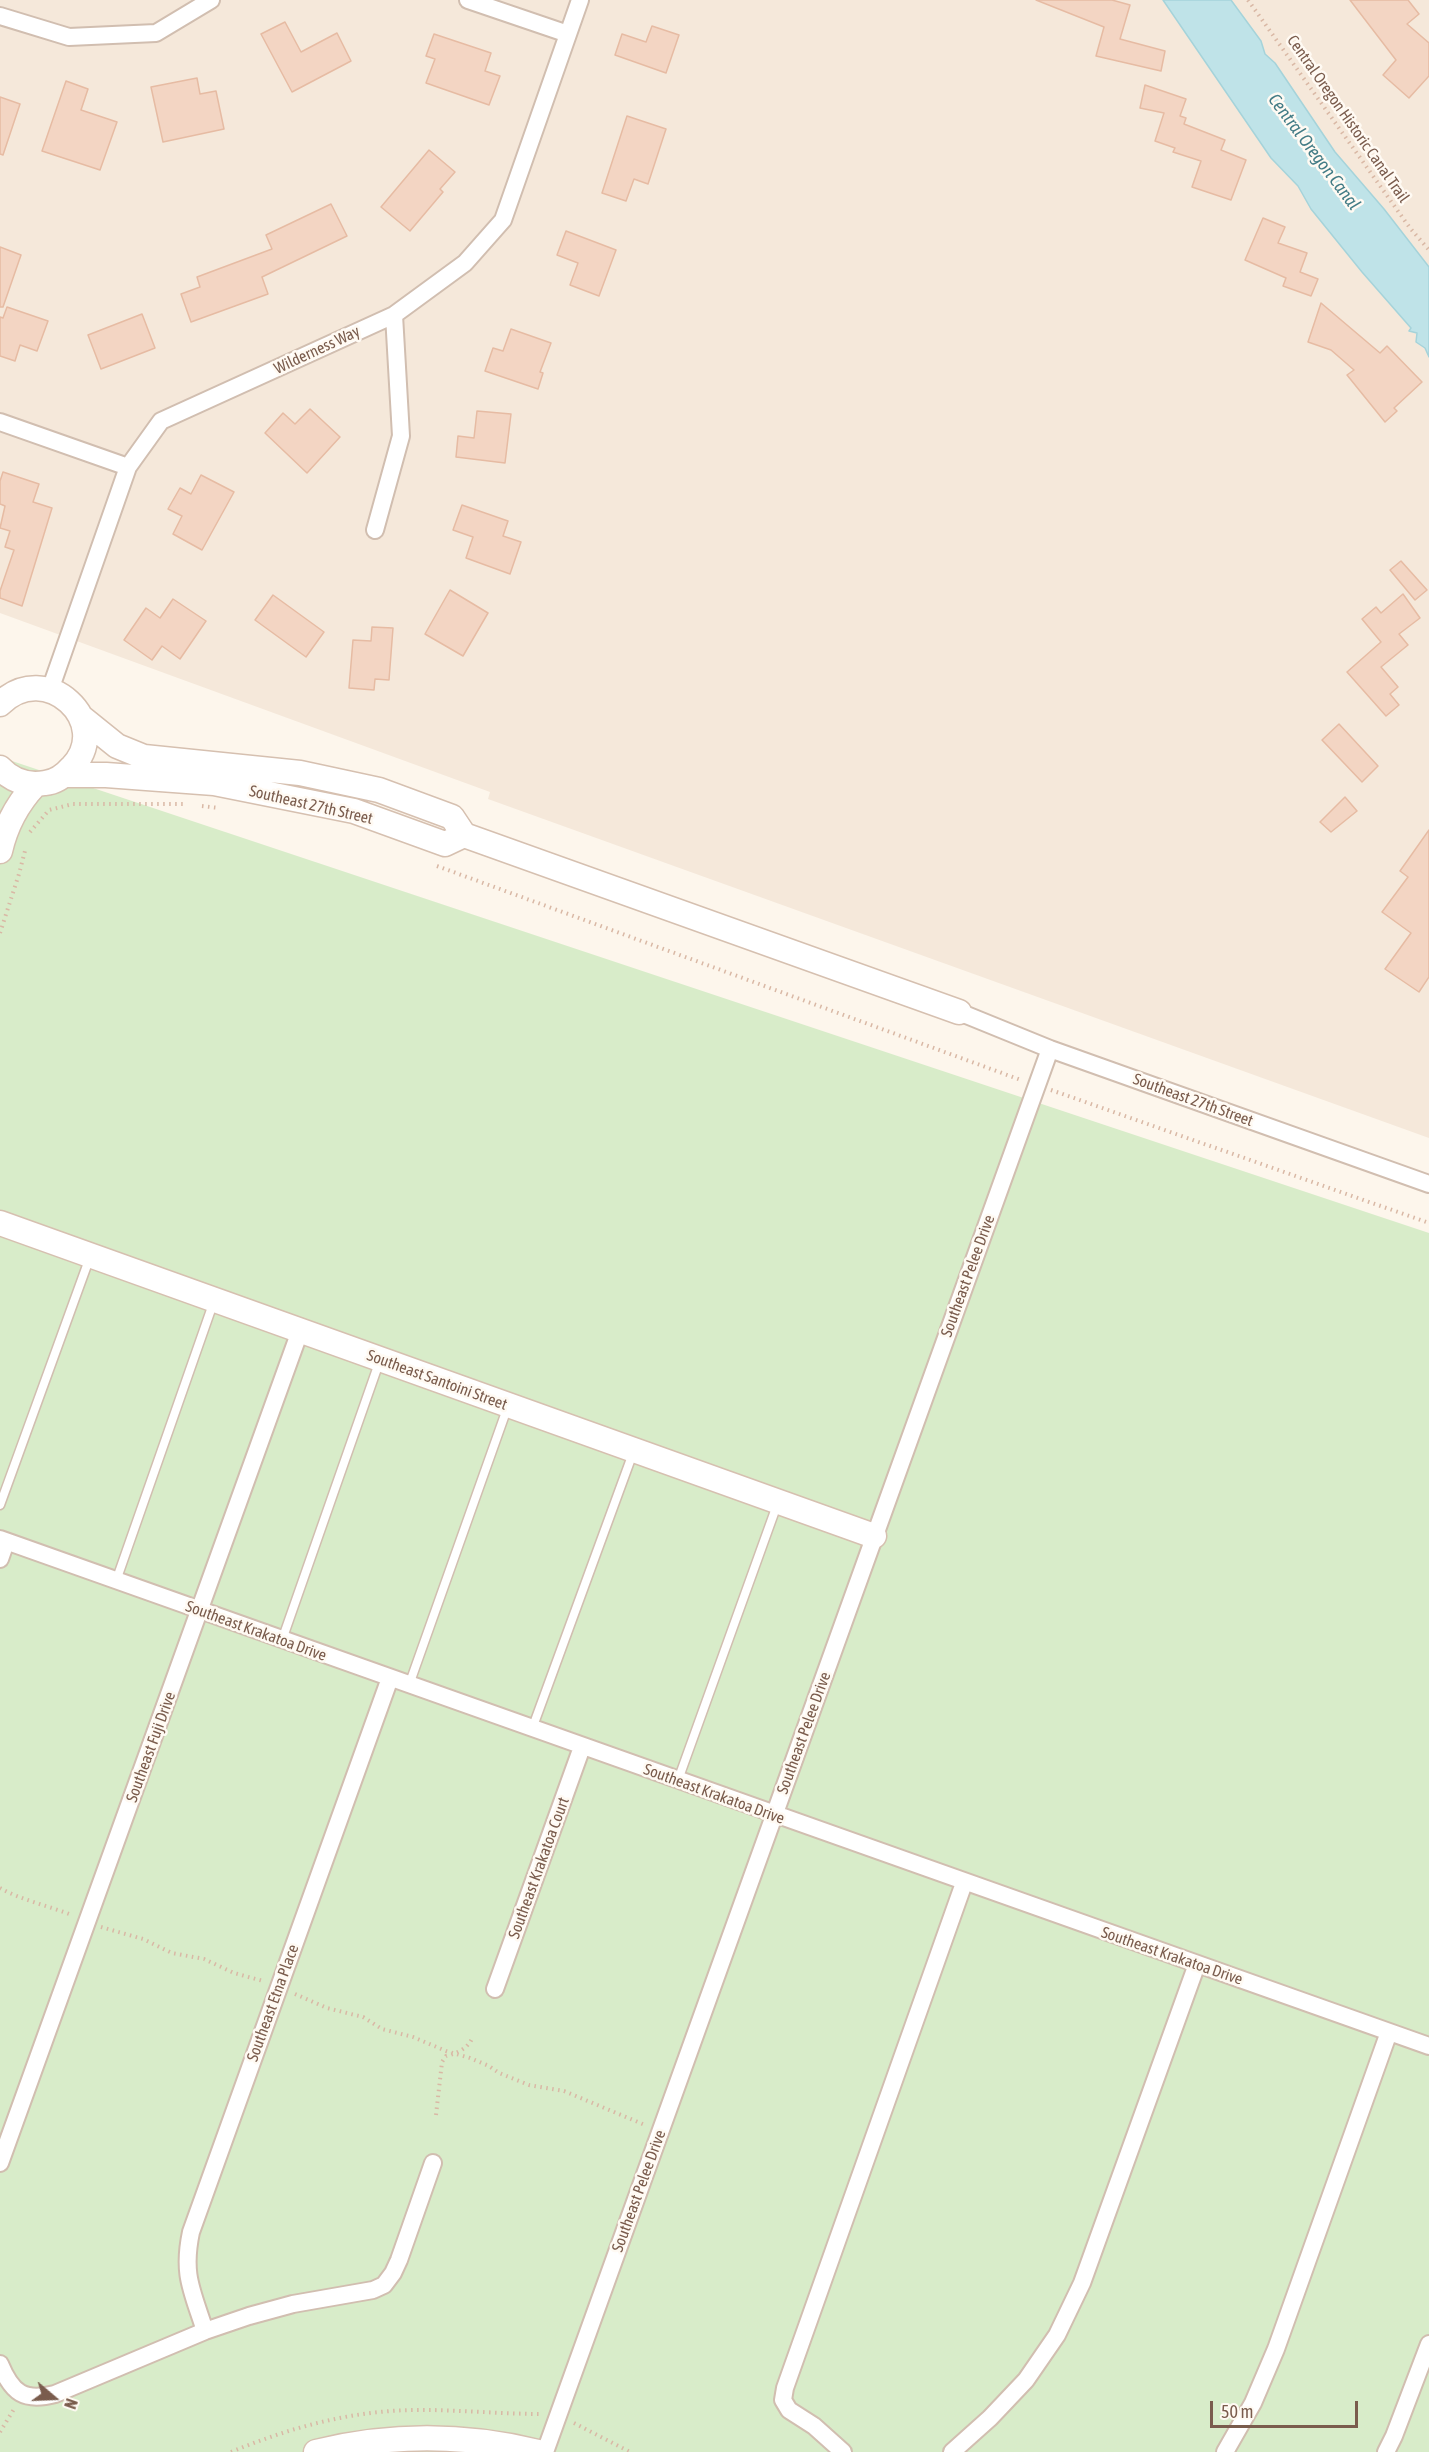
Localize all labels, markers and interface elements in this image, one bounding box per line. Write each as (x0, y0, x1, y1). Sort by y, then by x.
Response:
street label: Central Oregon Historic Canal Trail (1283, 32, 1413, 206)
water label: Central Oregon Canal (1263, 90, 1365, 214)
street label: Wilderness Way (271, 322, 363, 378)
street label: Southeast 27th Street (247, 781, 375, 829)
street label: Southeast 27th Street (1130, 1069, 1256, 1131)
street label: Southeast Pelee Drive (937, 1212, 999, 1340)
street label: Southeast Santoini Street (364, 1346, 510, 1414)
street label: Southeast Krakatoa Drive (183, 1597, 329, 1665)
street label: Southeast Pelee Drive (773, 1669, 835, 1797)
street label: Southeast Fuji Drive (122, 1689, 180, 1805)
street label: Southeast Krakatoa Drive (641, 1760, 787, 1828)
street label: Southeast Krakatoa Court (505, 1795, 573, 1941)
street label: Southeast Krakatoa Drive (1099, 1923, 1245, 1989)
street label: Southeast Etna Place (243, 1942, 303, 2064)
street label: Southeast Pelee Drive (608, 2127, 670, 2255)
north arrow (24, 2368, 84, 2428)
scale bar (1213, 2389, 1362, 2427)
text: N (61, 2396, 81, 2411)
text: 50 m (1221, 2401, 1253, 2422)

